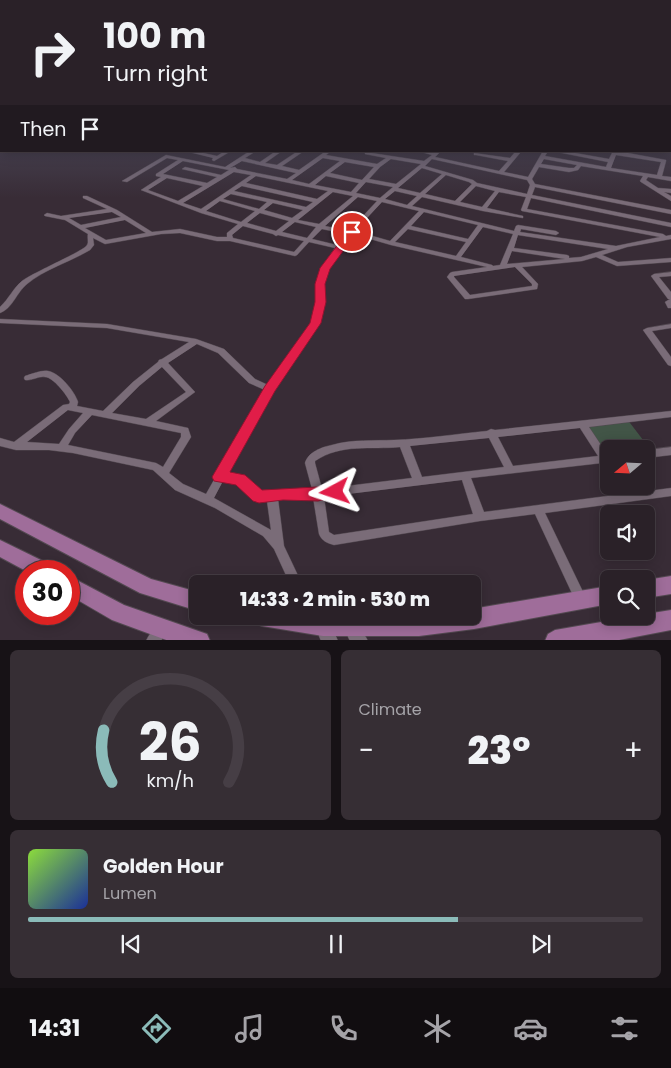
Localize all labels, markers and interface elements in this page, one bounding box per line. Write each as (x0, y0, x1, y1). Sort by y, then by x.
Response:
text: 100 m (103, 11, 206, 60)
icon: right (20, 20, 85, 85)
text: Turn right (103, 58, 208, 89)
icon: arrive (76, 115, 104, 143)
text: Then (20, 116, 66, 143)
pin (331, 211, 373, 253)
icon: arrive (338, 218, 366, 246)
north arrow (600, 440, 655, 495)
map controls (600, 440, 655, 625)
position arrow (308, 465, 360, 517)
button: sound (600, 505, 655, 560)
speed limit sign: 30 (15, 560, 80, 625)
button: search (600, 570, 655, 625)
text: 14:33 · 2 min · 530 m (240, 586, 430, 613)
text: Climate (359, 698, 422, 721)
text: 26 (139, 706, 202, 779)
text: 23° (467, 724, 530, 777)
text: − (359, 731, 374, 770)
text: + (624, 731, 643, 770)
text: km/h (146, 768, 194, 793)
text: Golden Hour (103, 853, 224, 880)
text: Lumen (103, 882, 157, 905)
icon: previous (117, 930, 145, 958)
icon: pause (322, 930, 350, 958)
icon: next (527, 930, 555, 958)
icon: directions (139, 1011, 174, 1046)
icon: music (232, 1011, 267, 1046)
icon: phone (326, 1011, 361, 1046)
icon: climate (420, 1011, 455, 1046)
icon: car (513, 1011, 548, 1046)
icon: filters (607, 1011, 642, 1046)
text: 14:31 (29, 1013, 80, 1044)

